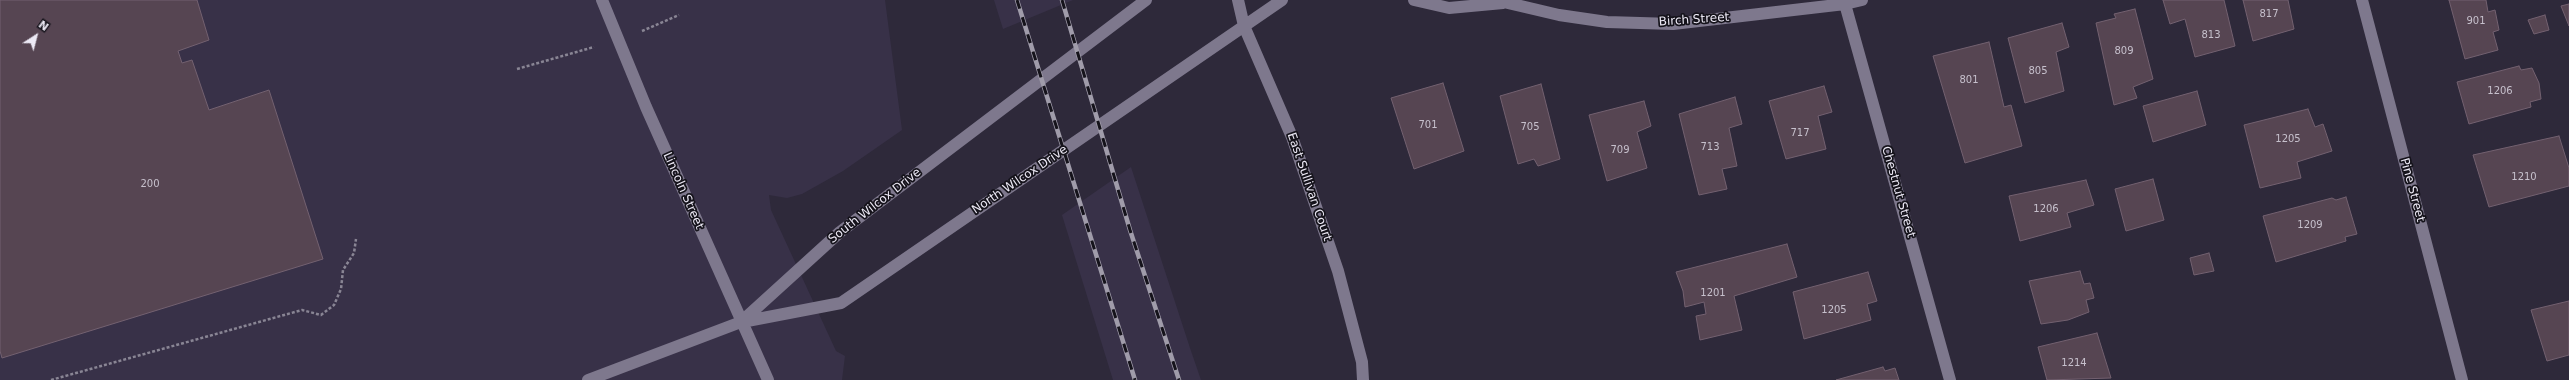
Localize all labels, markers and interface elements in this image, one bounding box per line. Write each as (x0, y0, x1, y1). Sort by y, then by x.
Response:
house number: 817 (2259, 8, 2279, 20)
street label: Birch Street (1658, 10, 1730, 30)
house number: 901 (2466, 15, 2486, 27)
north arrow (16, 16, 56, 56)
text: N (36, 18, 51, 34)
house number: 813 (2201, 29, 2221, 41)
house number: 809 (2114, 45, 2134, 57)
house number: 805 (2028, 65, 2048, 77)
house number: 801 (1959, 74, 1979, 86)
house number: 1206 (2487, 85, 2513, 97)
house number: 701 (1418, 119, 1438, 131)
house number: 705 (1520, 121, 1540, 133)
house number: 717 (1790, 127, 1810, 139)
street label: East Sullivan Court (1284, 131, 1334, 243)
house number: 1205 (2275, 133, 2301, 145)
house number: 713 (1700, 141, 1720, 153)
street label: North Wilcox Drive (969, 143, 1071, 217)
house number: 709 (1610, 144, 1630, 156)
street label: Chestnut Street (1878, 145, 1918, 239)
street label: Lincoln Street (660, 150, 706, 232)
street label: Pine Street (2397, 156, 2427, 224)
street label: South Wilcox Drive (826, 165, 924, 247)
house number: 1210 (2511, 171, 2537, 183)
house number: 200 (140, 178, 160, 190)
house number: 1206 (2033, 203, 2059, 215)
house number: 1209 (2297, 219, 2323, 231)
house number: 1201 (1700, 287, 1726, 299)
house number: 1205 (1821, 304, 1847, 316)
house number: 1214 (2061, 357, 2087, 369)

